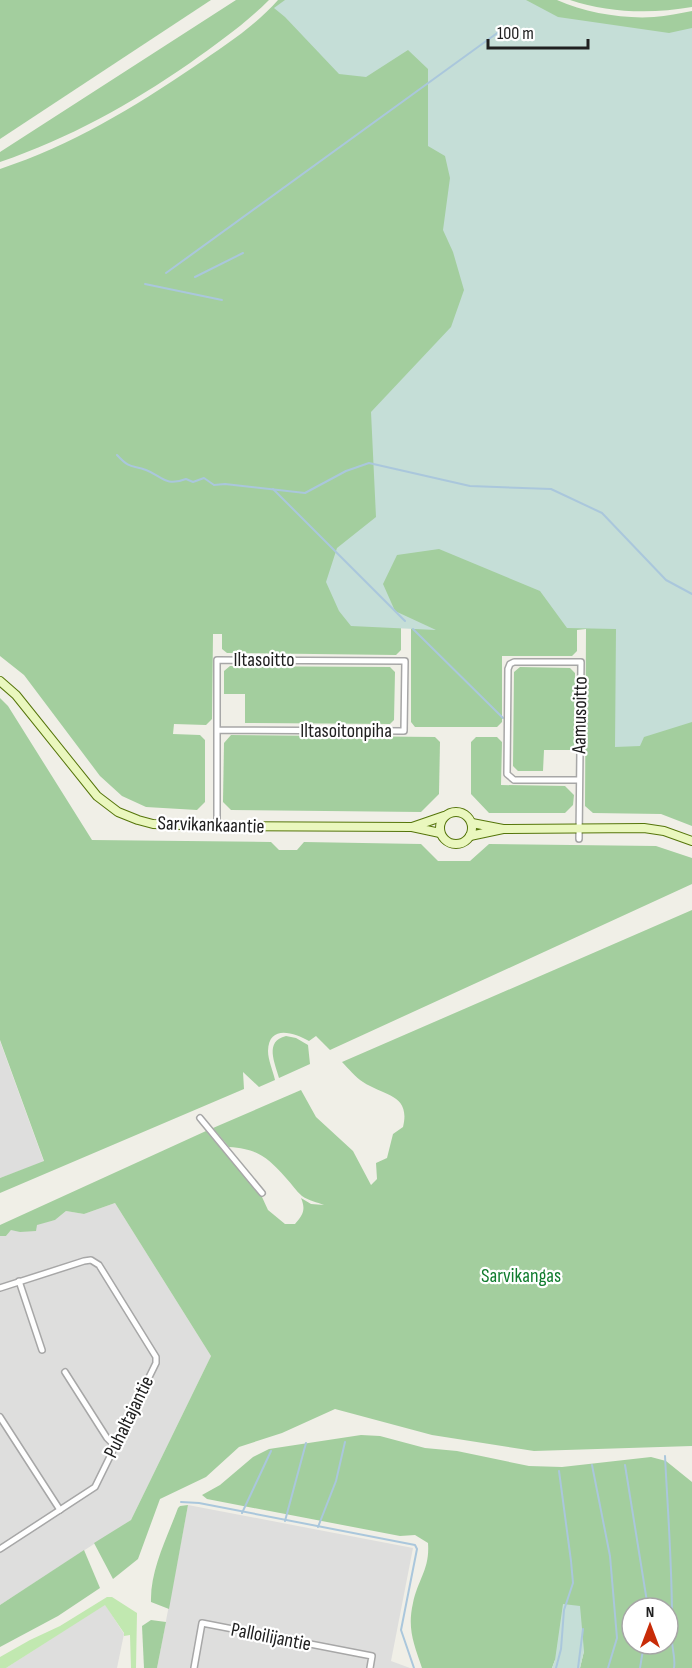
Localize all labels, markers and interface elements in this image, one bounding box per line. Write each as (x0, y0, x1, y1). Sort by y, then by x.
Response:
scale bar (488, 12, 588, 50)
text: 100 m (497, 23, 534, 44)
street label: Iltasoitto (234, 648, 294, 672)
street label: Aamusoitto (567, 676, 593, 755)
street label: Iltasoitonpiha (300, 719, 392, 743)
street label: Sarvikankaantie (157, 811, 265, 839)
park label: Sarvikangas (481, 1264, 561, 1288)
street label: Puhaltajantie (99, 1372, 159, 1462)
north arrow (620, 1596, 680, 1656)
text: N (646, 1603, 654, 1622)
street label: Palloilijantie (229, 1617, 313, 1657)

